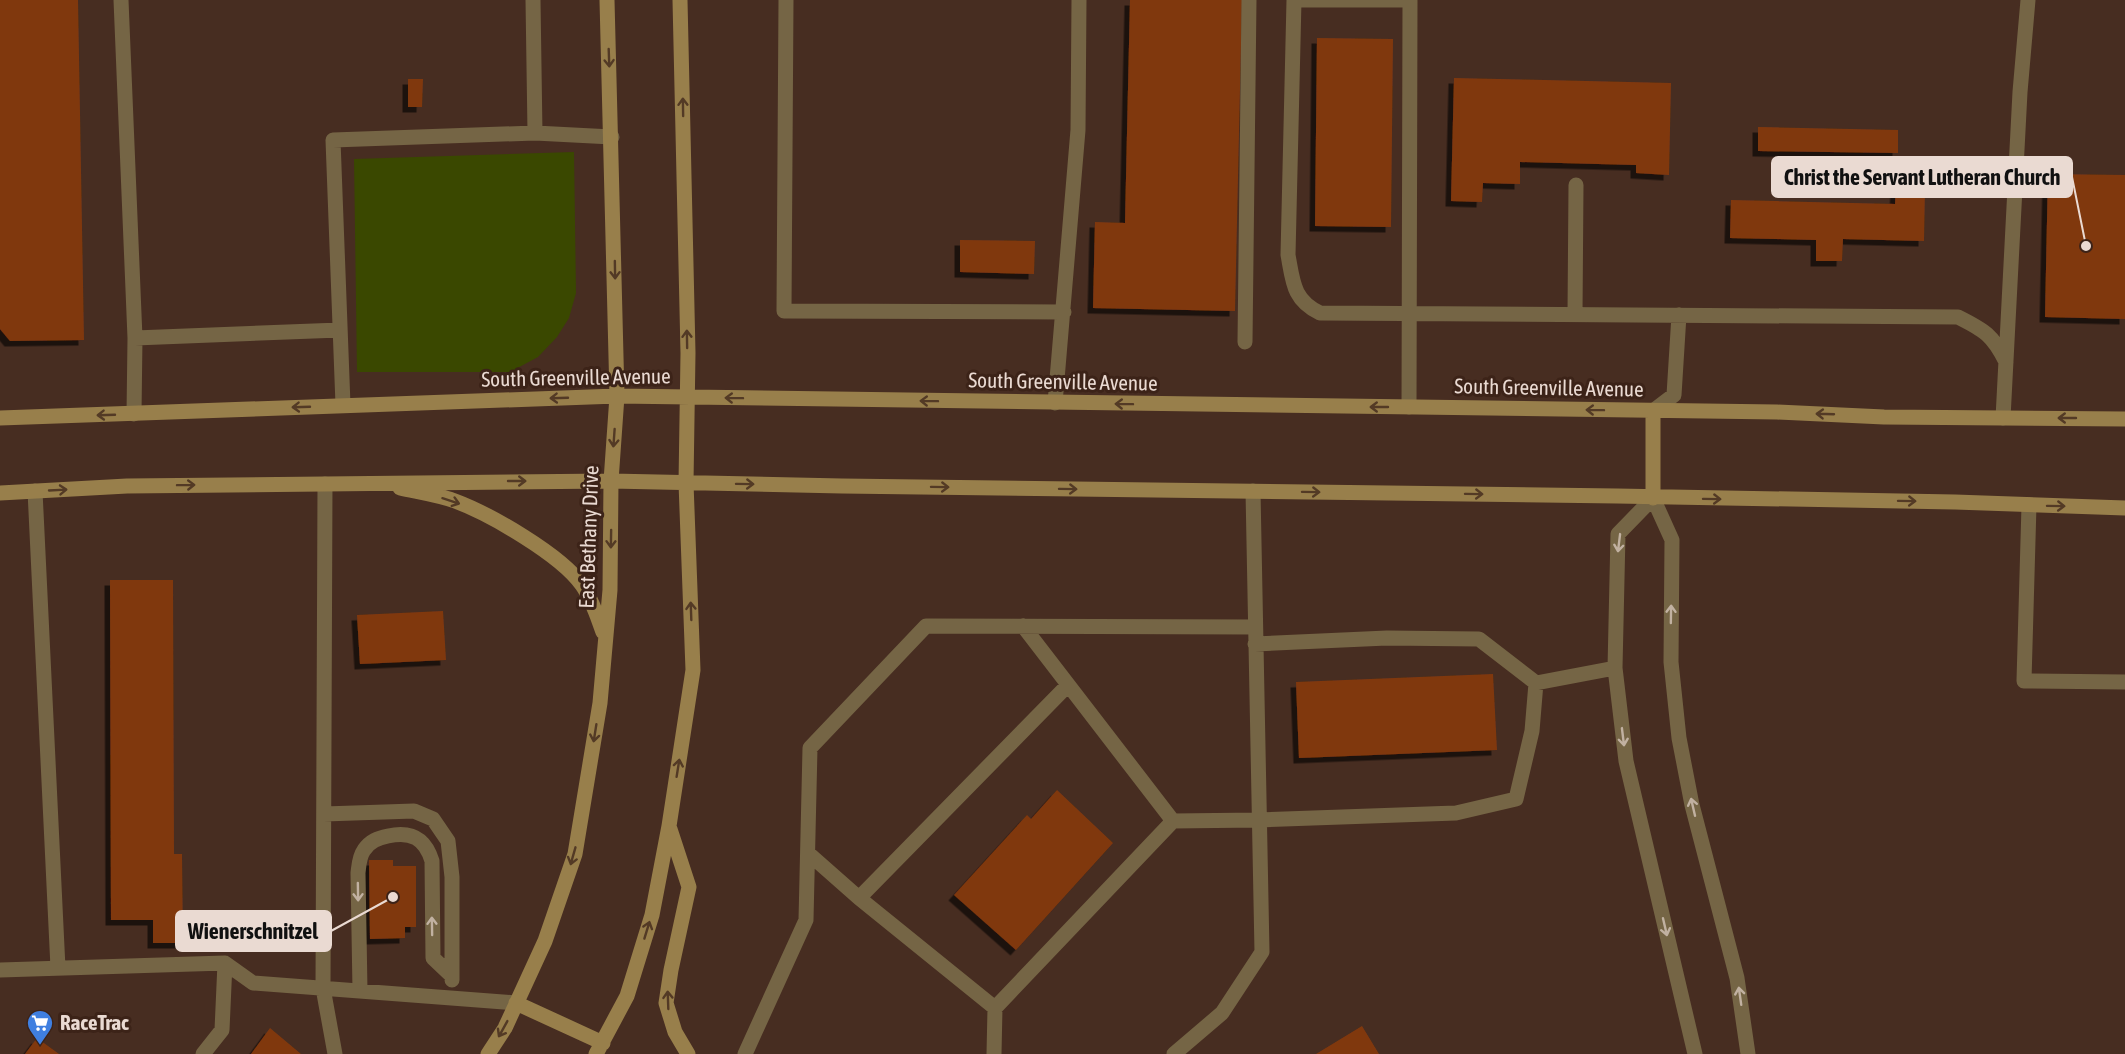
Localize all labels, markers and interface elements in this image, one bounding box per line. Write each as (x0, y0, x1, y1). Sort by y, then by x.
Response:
one-way arrow (604, 48, 615, 68)
one-way arrow (677, 97, 689, 117)
callout: Christ the Servant Lutheran Church (1772, 157, 2072, 197)
text: Christ the Servant Lutheran Church (1784, 164, 2060, 190)
one-way arrow (609, 260, 620, 280)
one-way arrow (682, 330, 693, 350)
street label: South Greenville Avenue (481, 363, 671, 391)
street label: South Greenville Avenue (968, 367, 1158, 395)
street label: South Greenville Avenue (1454, 373, 1644, 401)
one-way arrow (549, 392, 569, 403)
one-way arrow (725, 392, 745, 404)
one-way arrow (920, 395, 940, 407)
one-way arrow (1115, 398, 1135, 410)
one-way arrow (292, 401, 312, 413)
one-way arrow (1369, 401, 1389, 413)
one-way arrow (1585, 404, 1605, 416)
one-way arrow (97, 409, 117, 421)
one-way arrow (1816, 409, 1836, 420)
one-way arrow (2057, 412, 2077, 424)
one-way arrow (609, 428, 620, 448)
street label: East Bethany Drive (574, 465, 602, 609)
one-way arrow (506, 475, 526, 487)
one-way arrow (734, 478, 754, 490)
one-way arrow (175, 480, 195, 491)
one-way arrow (929, 481, 949, 493)
one-way arrow (1057, 483, 1077, 494)
one-way arrow (48, 484, 68, 495)
one-way arrow (1301, 486, 1321, 498)
one-way arrow (1464, 488, 1484, 500)
one-way arrow (1701, 493, 1721, 505)
one-way arrow (441, 496, 460, 507)
one-way arrow (1896, 496, 1916, 507)
one-way arrow (2045, 500, 2065, 512)
one-way arrow (605, 529, 617, 549)
one-way arrow (1613, 532, 1624, 552)
one-way arrow (685, 602, 696, 622)
one-way arrow (1666, 604, 1677, 624)
one-way arrow (589, 723, 600, 743)
one-way arrow (1618, 726, 1629, 746)
one-way arrow (672, 759, 683, 779)
one-way arrow (1686, 798, 1698, 817)
one-way arrow (567, 846, 579, 865)
one-way arrow (353, 881, 364, 901)
callout: Wienerschnitzel (176, 911, 331, 951)
one-way arrow (427, 917, 438, 937)
one-way arrow (1660, 917, 1671, 936)
text: Wienerschnitzel (187, 918, 319, 944)
one-way arrow (642, 921, 653, 940)
one-way arrow (1734, 987, 1745, 1007)
one-way arrow (663, 991, 674, 1011)
supermarket icon: RaceTrac (25, 1008, 55, 1046)
place label: RaceTrac (60, 1010, 129, 1034)
one-way arrow (497, 1020, 509, 1037)

